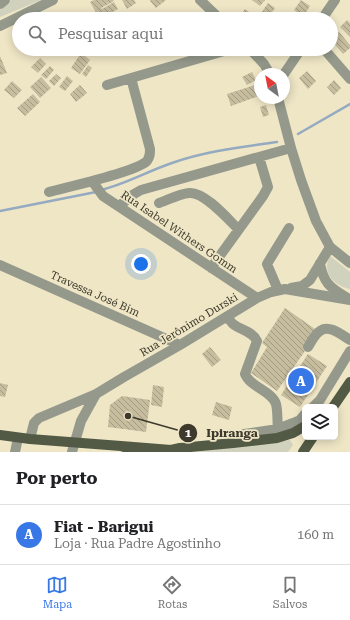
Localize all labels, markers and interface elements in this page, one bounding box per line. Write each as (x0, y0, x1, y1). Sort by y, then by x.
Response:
search box (12, 12, 338, 56)
icon: search (26, 23, 48, 45)
text: Pesquisar aqui (58, 25, 163, 43)
north arrow (254, 68, 290, 104)
street label: Rua Isabel Withers Gomm (118, 188, 240, 276)
your location (131, 254, 151, 274)
street label: Travessa José Bim (48, 268, 142, 320)
street label: Rua Jerônimo Durski (138, 290, 241, 359)
pin: A (288, 366, 314, 396)
map controls (302, 404, 338, 440)
button: layers (302, 404, 338, 440)
callout: Ipiranga (178, 421, 266, 445)
text: 1 (185, 426, 192, 440)
text: Ipiranga (206, 426, 258, 440)
text: Por perto (16, 468, 97, 488)
text: Fiat - Barigui (54, 518, 153, 536)
text: A (24, 527, 34, 542)
text: 160 m (297, 527, 334, 542)
text: Loja · Rua Padre Agostinho (54, 536, 221, 551)
tab: Mapa (43, 574, 72, 611)
tab: Rotas (158, 574, 187, 611)
tab: Salvos (273, 574, 307, 611)

